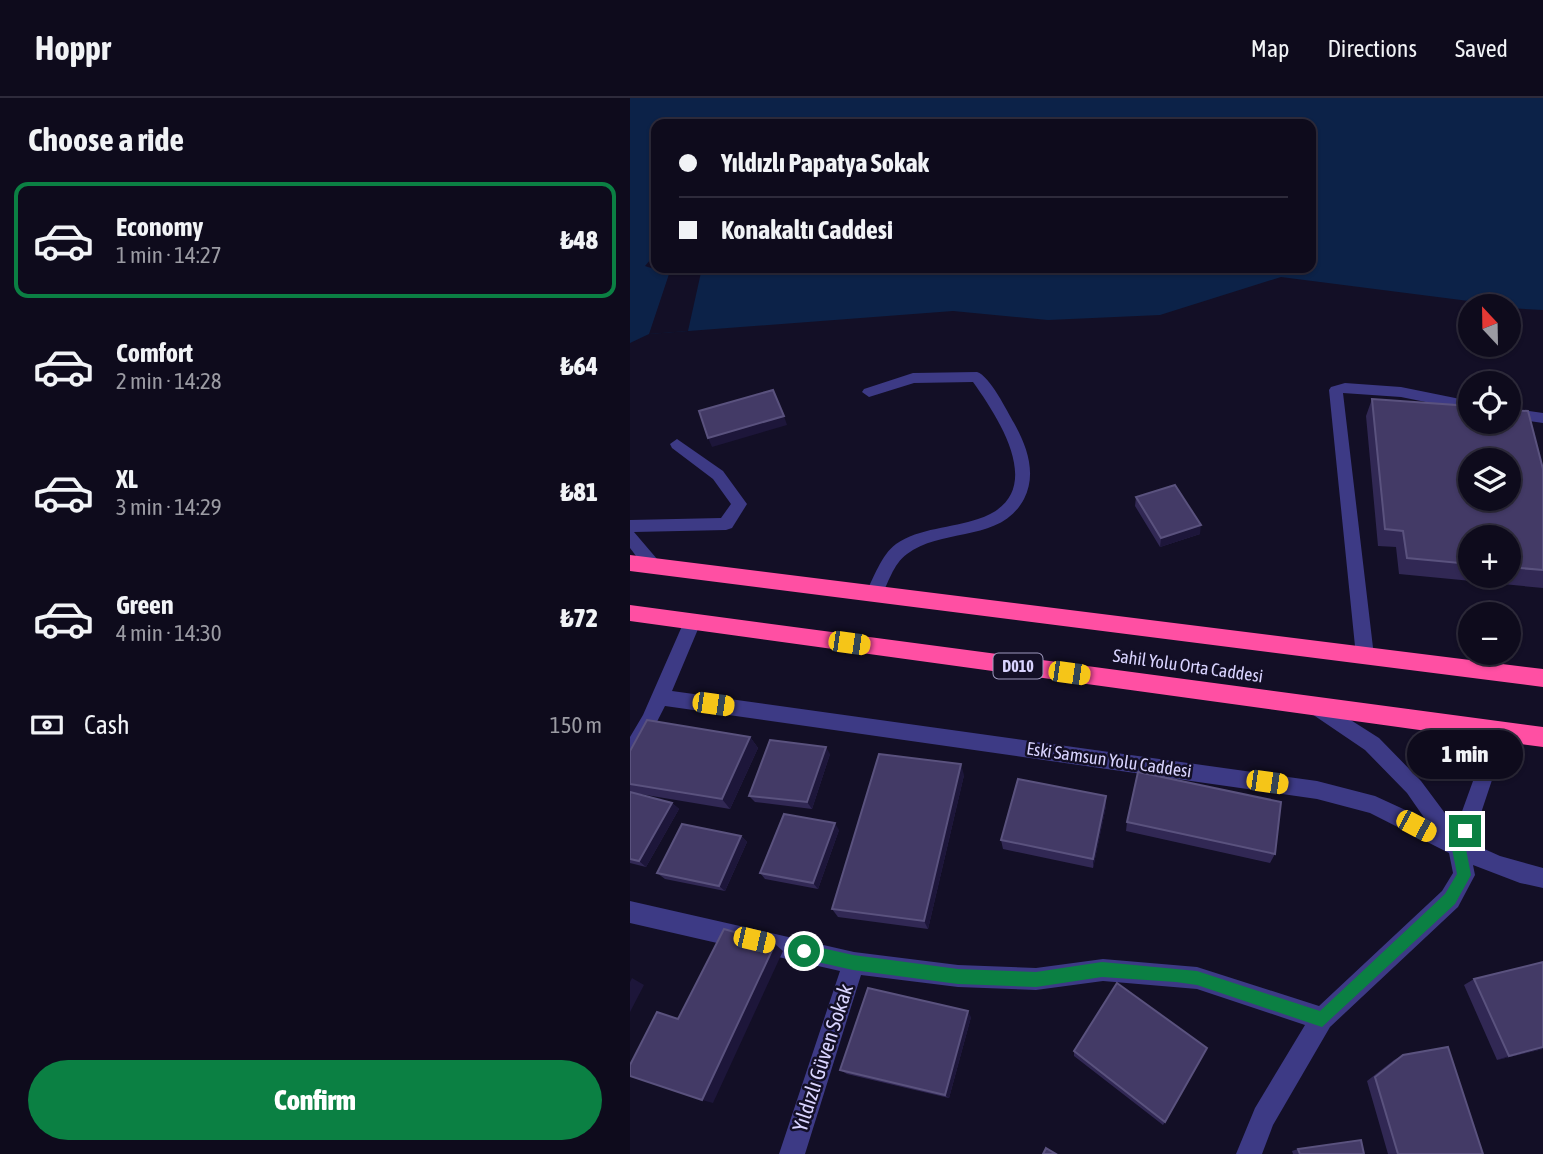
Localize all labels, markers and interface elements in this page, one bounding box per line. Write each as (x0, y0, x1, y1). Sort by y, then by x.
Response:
text: Hoppr (35, 29, 111, 67)
text: Map (1251, 35, 1289, 62)
text: Directions (1327, 35, 1417, 62)
text: Saved (1455, 35, 1508, 62)
text: Choose a ride (28, 121, 184, 158)
text: Yıldızlı Papatya Sokak (721, 148, 929, 178)
icon: car (32, 209, 95, 272)
text: Economy (116, 212, 203, 242)
text: Konakaltı Caddesi (721, 215, 893, 245)
text: ₺48 (561, 225, 598, 255)
text: 1 min · 14:27 (116, 242, 222, 268)
north arrow (1458, 294, 1521, 357)
map controls (1458, 294, 1521, 665)
icon: car (32, 335, 95, 398)
text: Comfort (116, 338, 193, 368)
text: ₺64 (561, 351, 598, 381)
text: 2 min · 14:28 (116, 368, 222, 394)
button: locate (1458, 371, 1521, 434)
button: layers (1458, 448, 1521, 511)
icon: car (32, 461, 95, 524)
text: XL (116, 464, 138, 494)
text: ₺81 (561, 477, 598, 507)
text: 3 min · 14:29 (116, 494, 222, 520)
button: + (1458, 525, 1521, 588)
icon: car (32, 587, 95, 650)
text: Green (116, 590, 174, 620)
button: − (1458, 602, 1521, 665)
text: ₺72 (561, 603, 598, 633)
text: 4 min · 14:30 (116, 620, 222, 646)
car (827, 630, 872, 656)
street label: Sahil Yolu Orta Caddesi (1112, 645, 1264, 686)
road number: D010 (994, 653, 1042, 678)
car (1047, 660, 1092, 686)
car (691, 691, 736, 717)
icon: cash (28, 706, 66, 744)
text: Cash (84, 710, 130, 740)
text: 150 m (550, 712, 602, 738)
callout: 1 min (1407, 730, 1523, 778)
street label: Eski Samsun Yolu Caddesi (1025, 738, 1193, 782)
text: 1 min (1442, 741, 1488, 767)
car (1245, 769, 1290, 795)
car (1393, 807, 1440, 845)
route end (1449, 815, 1481, 847)
car (732, 925, 777, 955)
route start (788, 935, 820, 967)
street label: Yıldızlı Güven Sokak (787, 981, 857, 1135)
button: Confirm (28, 1060, 602, 1140)

